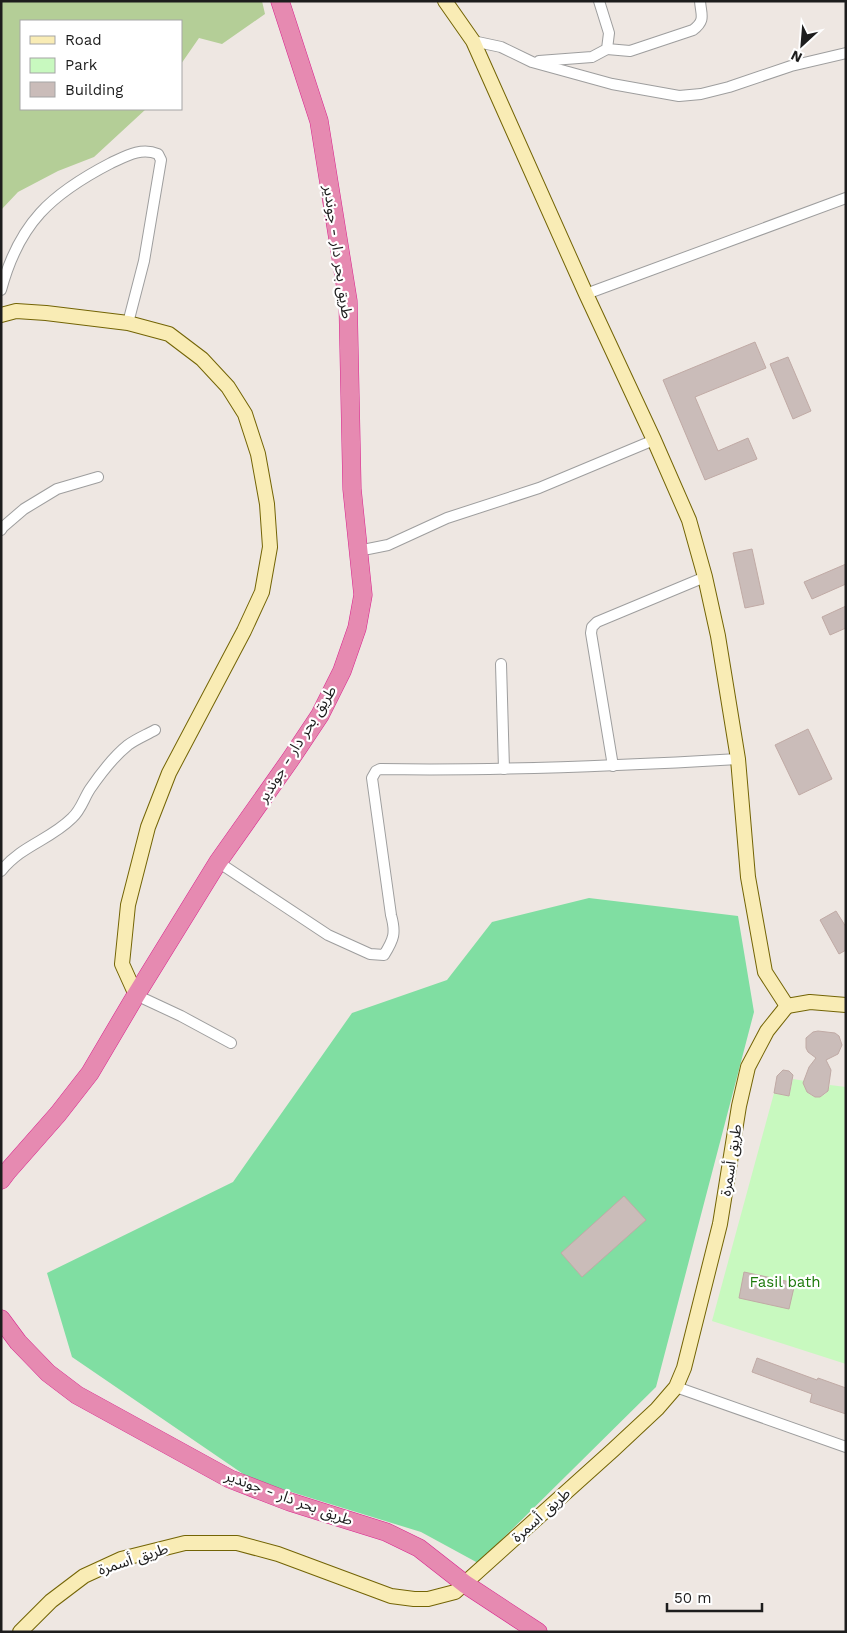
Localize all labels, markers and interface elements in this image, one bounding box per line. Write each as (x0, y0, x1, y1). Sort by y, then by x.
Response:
legend (20, 20, 182, 110)
north arrow (777, 20, 827, 70)
text: Road (65, 31, 102, 49)
text: N (788, 47, 804, 66)
text: Park (65, 56, 98, 74)
text: Building (65, 81, 123, 99)
street label: طريق بحر دار - جوندير (319, 183, 356, 320)
street label: طريق بحر دار - جوندير (253, 682, 341, 807)
street label: طريق أسمرة (716, 1123, 747, 1197)
park label: Fasil bath (749, 1273, 821, 1291)
street label: طريق بحر دار - جوندير (221, 1466, 355, 1530)
street label: طريق أسمرة (508, 1484, 575, 1547)
street label: طريق أسمرة (96, 1539, 171, 1580)
scale bar (667, 1580, 762, 1612)
text: 50 m (674, 1589, 711, 1607)

